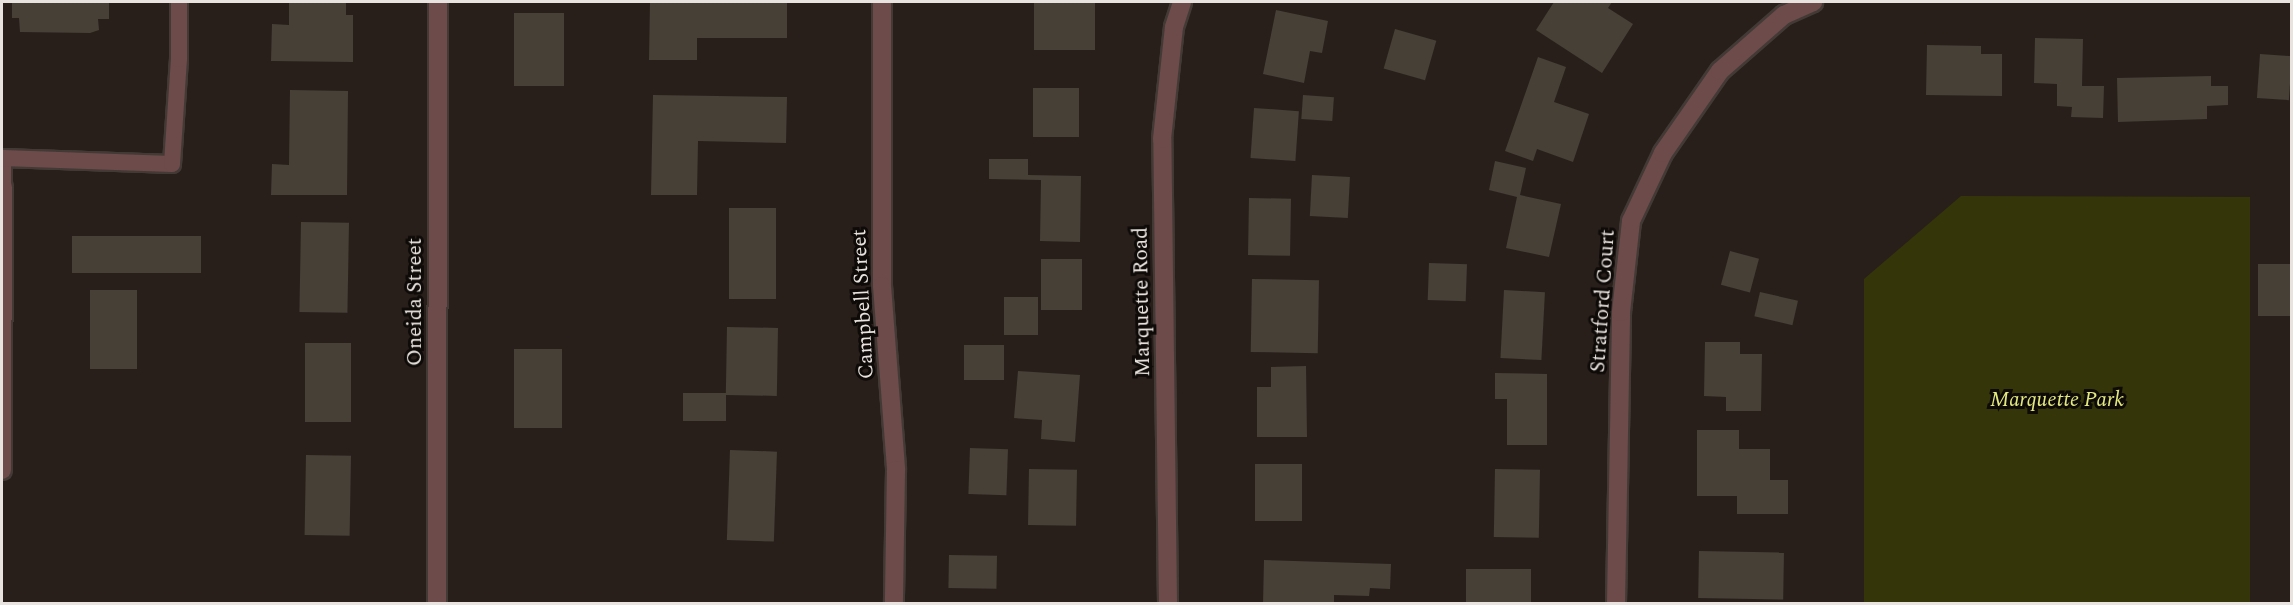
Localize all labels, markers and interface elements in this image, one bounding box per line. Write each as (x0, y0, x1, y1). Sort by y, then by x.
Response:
street label: Marquette Road (1128, 227, 1156, 377)
street label: Campbell Street (846, 228, 880, 380)
street label: Stratford Court (1585, 229, 1621, 373)
street label: Oneida Street (402, 238, 428, 366)
park label: Marquette Park (1990, 387, 2124, 413)

